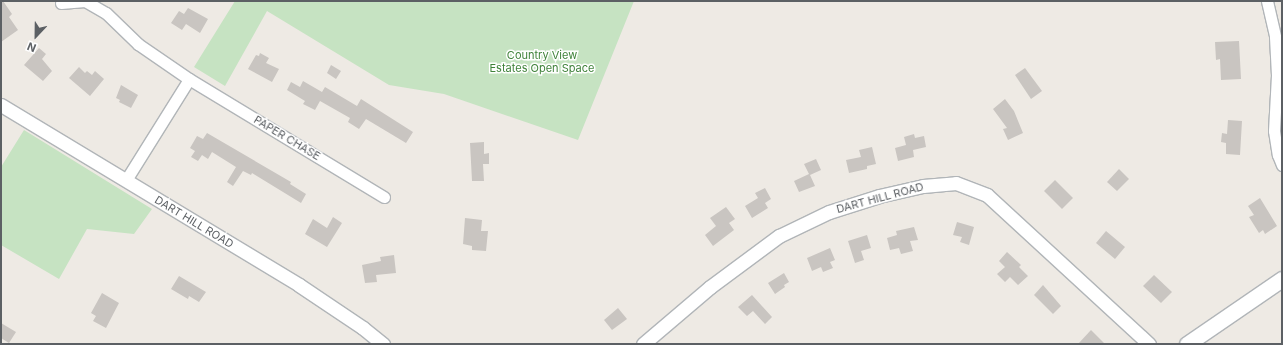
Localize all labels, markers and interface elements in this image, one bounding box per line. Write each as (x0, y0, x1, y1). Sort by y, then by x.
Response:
north arrow (16, 16, 56, 56)
text: N (25, 39, 38, 55)
park label: Country View Estates Open Space (490, 49, 594, 75)
street label: PAPER CHASE (251, 113, 323, 163)
street label: DART HILL ROAD (835, 180, 925, 216)
street label: DART HILL ROAD (152, 193, 236, 251)

